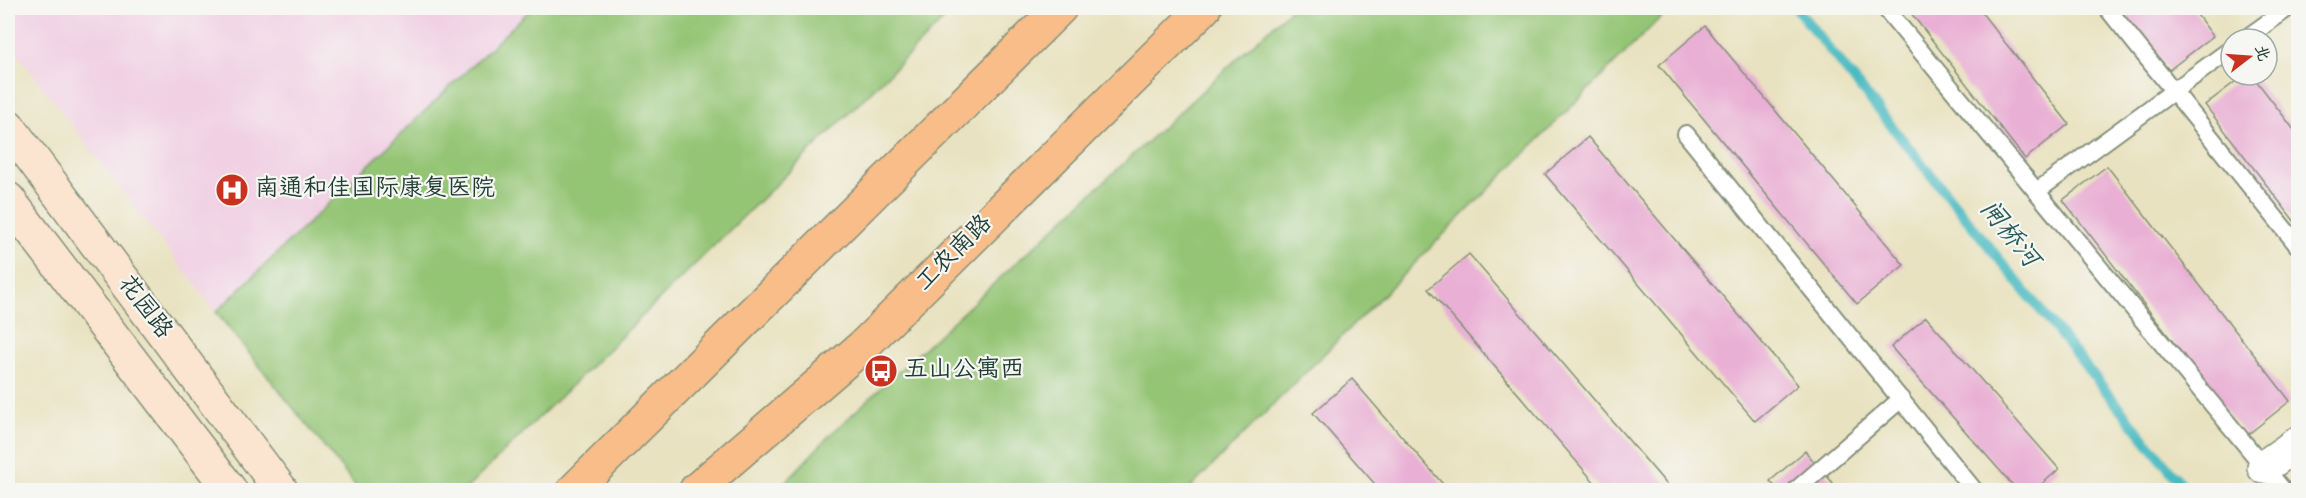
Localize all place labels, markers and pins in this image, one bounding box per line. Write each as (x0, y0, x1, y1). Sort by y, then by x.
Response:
hospital icon: 南通和佳国际康复医院 (214, 172, 250, 208)
place label: 南通和佳国际康复医院 (255, 173, 495, 207)
bus stop icon: 五山公寓西 (863, 353, 899, 389)
place label: 五山公寓西 (904, 354, 1024, 388)

